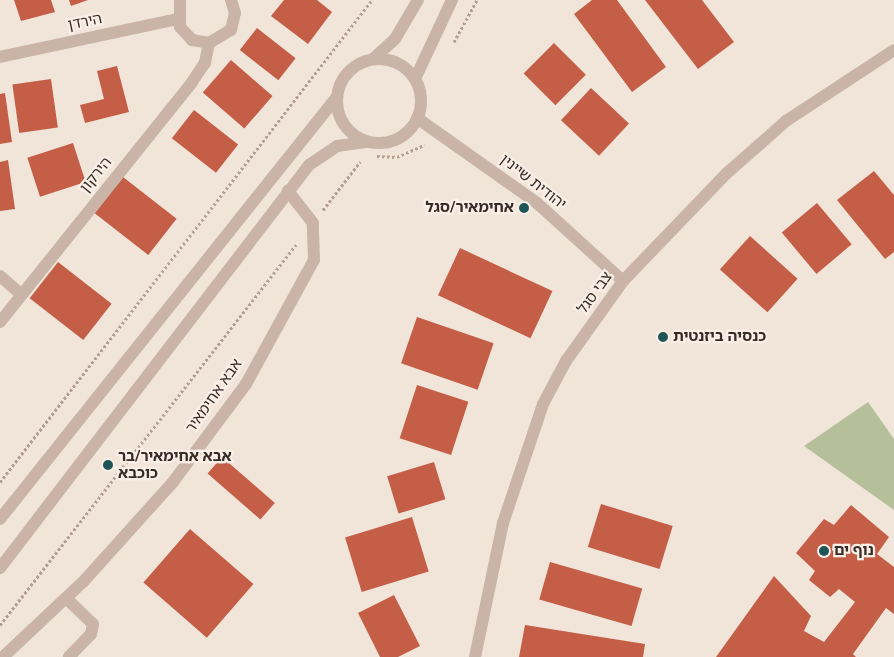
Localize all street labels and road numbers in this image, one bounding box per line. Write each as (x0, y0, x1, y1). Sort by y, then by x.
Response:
street label: הירדן (66, 10, 104, 34)
street label: יהודית שיינין (496, 151, 570, 213)
street label: הירקון (76, 154, 116, 196)
street label: צבי סגל (574, 268, 616, 318)
street label: אבא אחימאיר (182, 356, 246, 436)

